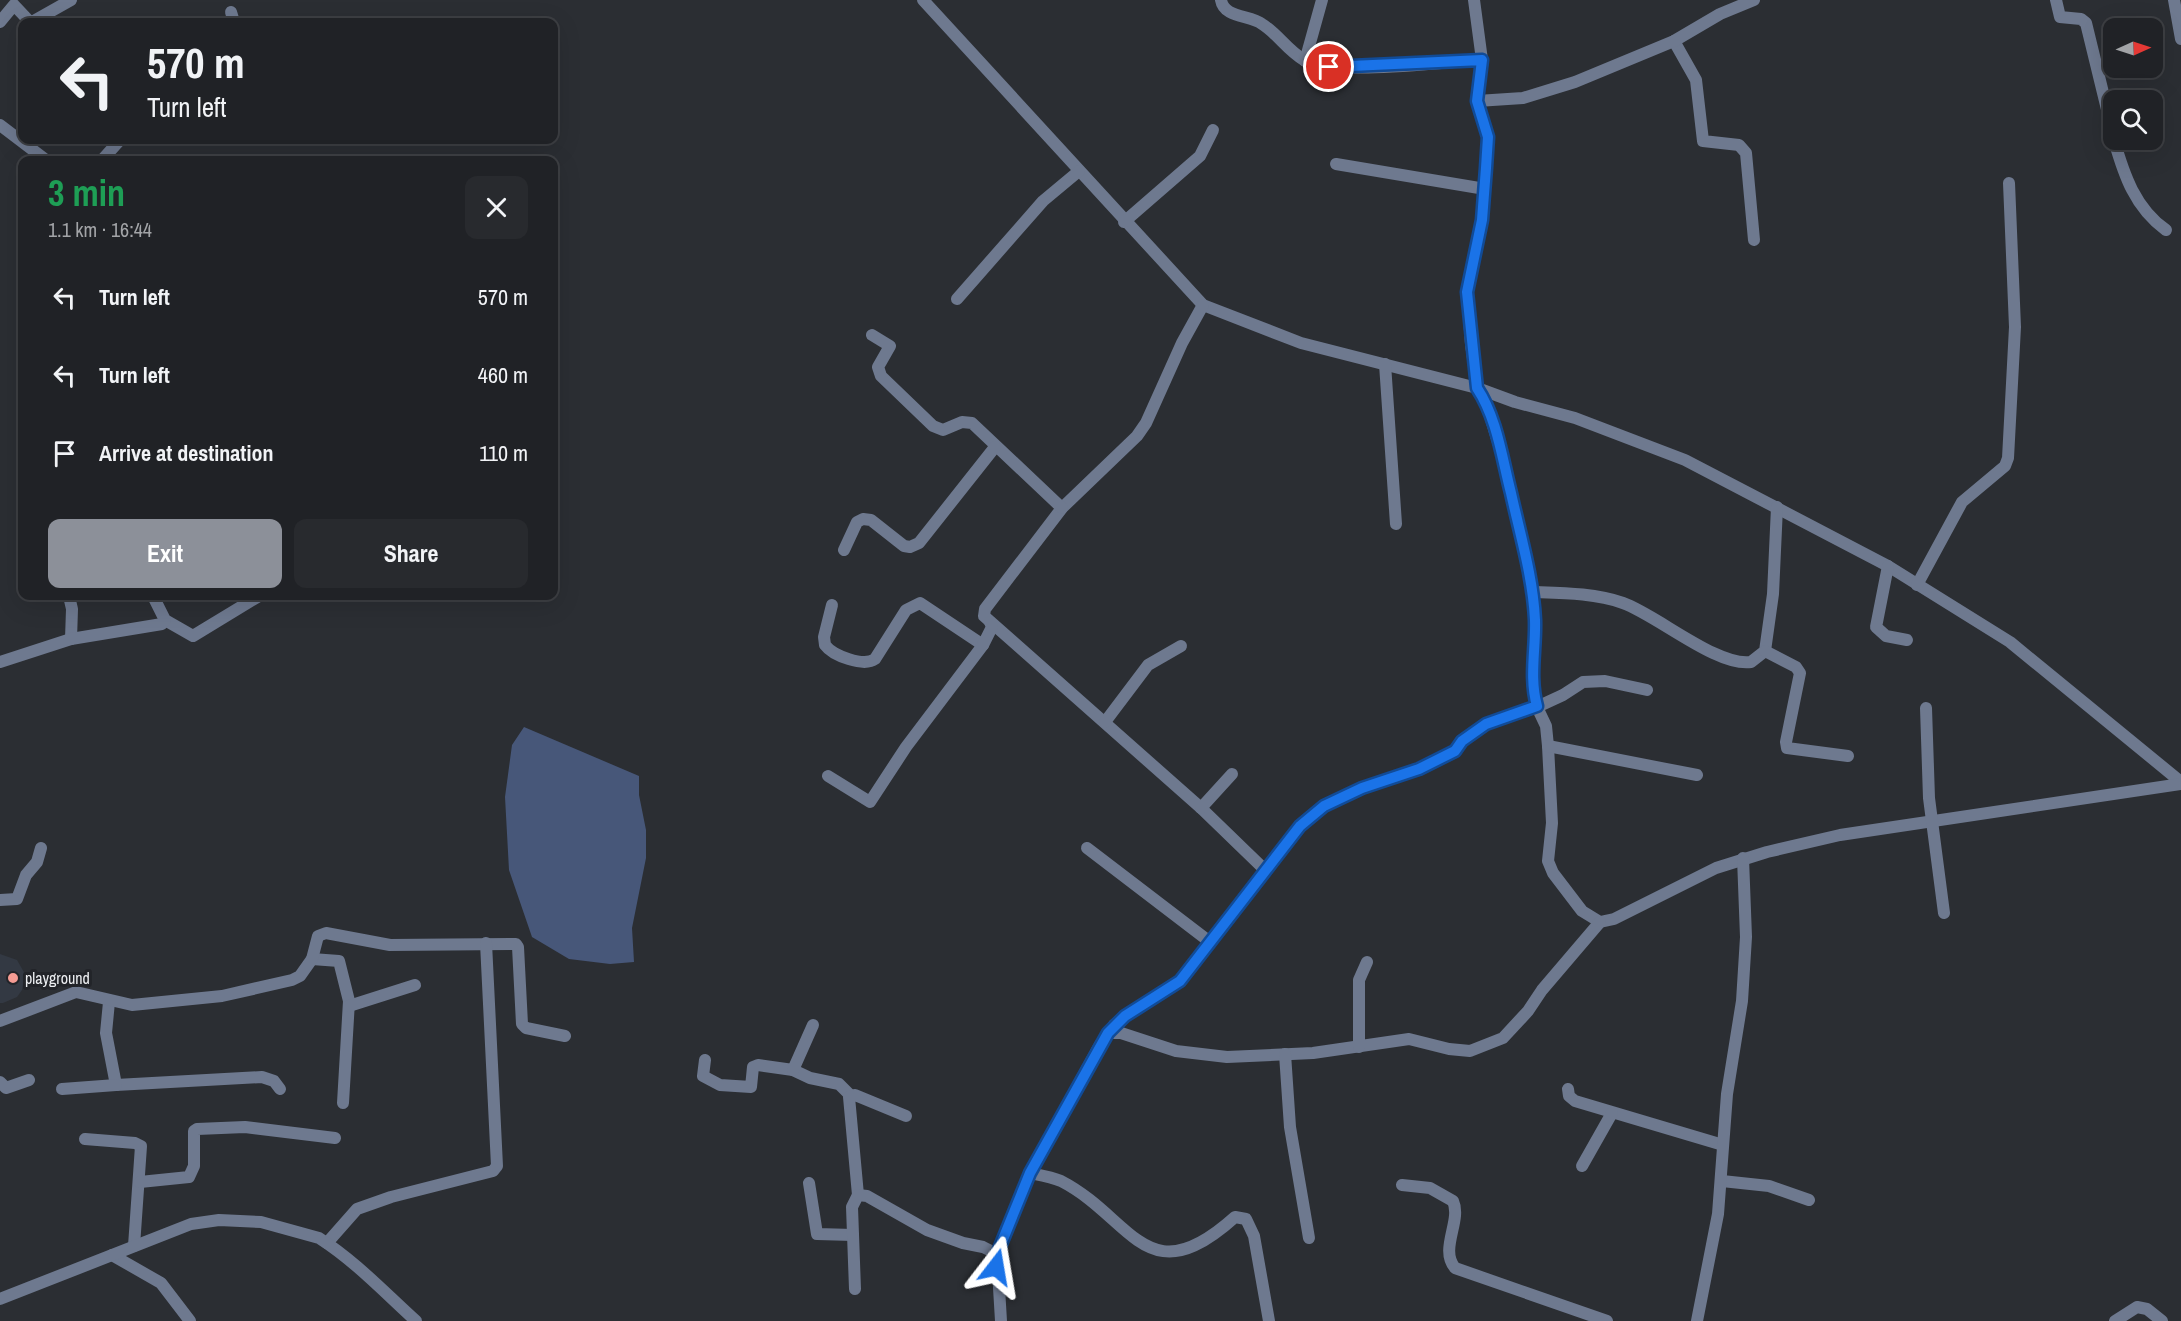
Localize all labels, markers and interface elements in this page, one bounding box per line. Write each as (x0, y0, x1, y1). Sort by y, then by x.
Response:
north arrow (2103, 18, 2163, 78)
map controls (2103, 18, 2163, 150)
text: 570 m (147, 35, 245, 91)
pin (1303, 41, 1354, 92)
icon: left (48, 42, 126, 120)
icon: arrive (1312, 50, 1345, 83)
text: Turn left (147, 89, 226, 125)
button: search (2103, 90, 2163, 150)
text: 3 min (48, 169, 125, 217)
button: close (465, 176, 528, 239)
text: 1.1 km · 16:44 (48, 216, 152, 243)
icon: left (48, 281, 81, 314)
text: Turn left (99, 282, 170, 312)
text: 570 m (478, 282, 528, 312)
icon: left (48, 359, 81, 392)
text: Turn left (99, 360, 170, 390)
text: 460 m (478, 360, 528, 390)
icon: arrive (48, 437, 81, 470)
text: Arrive at destination (99, 438, 273, 468)
text: 110 m (479, 438, 528, 468)
button: Exit (48, 519, 282, 588)
button: Share (294, 519, 528, 588)
place label: playground (25, 967, 90, 989)
marker: playground (6, 971, 20, 985)
position arrow (964, 1235, 1028, 1299)

